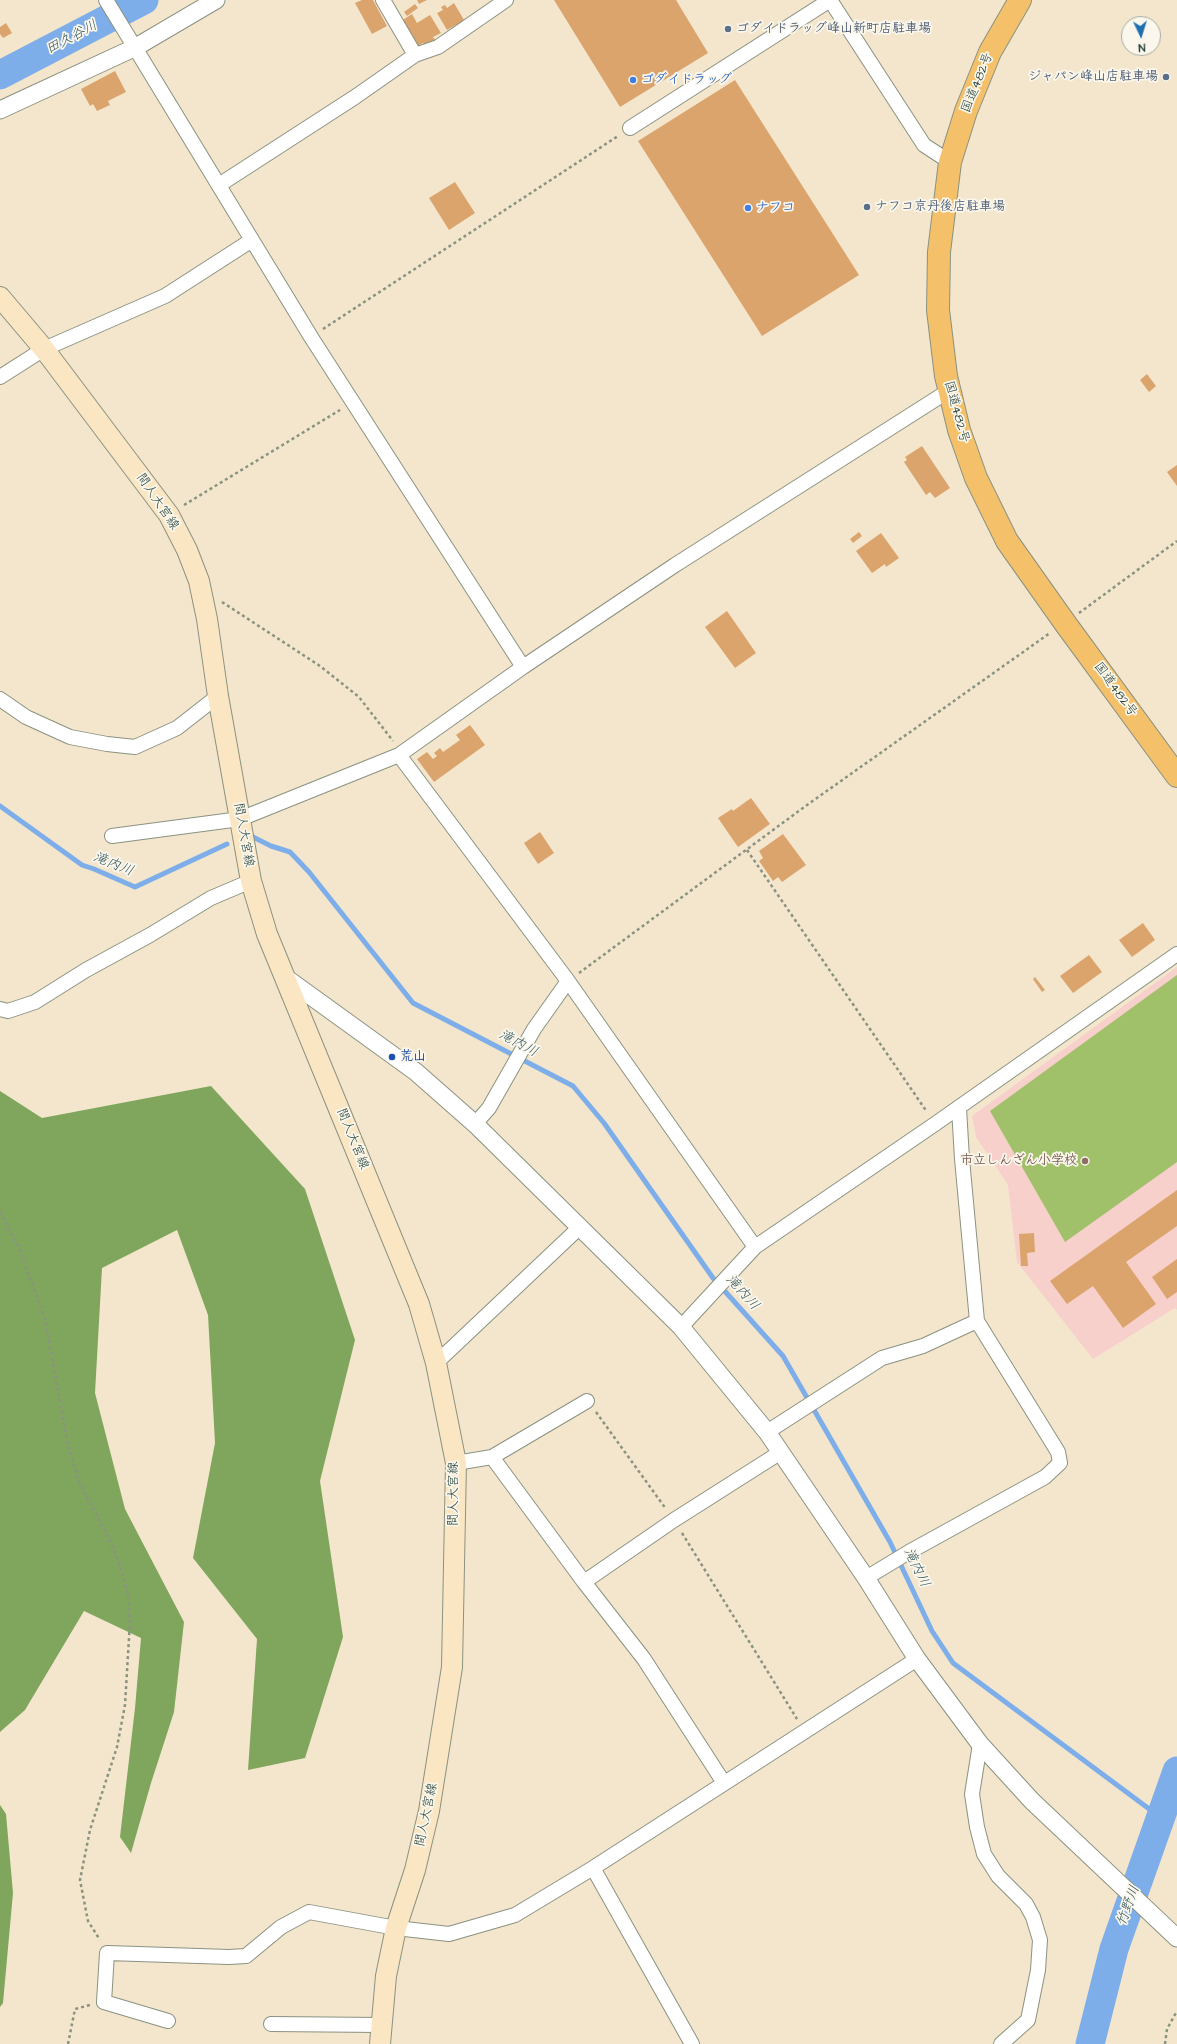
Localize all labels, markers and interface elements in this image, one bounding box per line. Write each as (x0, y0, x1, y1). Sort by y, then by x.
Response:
north arrow (1121, 16, 1161, 56)
water label: 田久谷川 (43, 17, 101, 59)
place label: ゴダイドラッグ峰山新町店駐車場 (736, 21, 931, 37)
marker: ゴダイドラッグ峰山新町店駐車場 (723, 24, 733, 34)
text: N (1138, 40, 1146, 55)
street label: 国道482号 (959, 51, 997, 115)
place label: ジャパン峰山店駐車場 (1028, 69, 1158, 85)
place label: ゴダイドラッグ (641, 72, 732, 88)
marker: ジャパン峰山店駐車場 (1161, 72, 1171, 82)
marker: ゴダイドラッグ (628, 75, 638, 85)
place label: ナフコ京丹後店駐車場 (875, 199, 1005, 215)
place label: ナフコ (756, 200, 795, 216)
marker: ナフコ京丹後店駐車場 (862, 202, 872, 212)
marker: ナフコ (743, 203, 753, 213)
street label: 国道482号 (940, 379, 972, 445)
street label: 間人大宮線 (132, 471, 182, 533)
street label: 国道482号 (1090, 660, 1140, 720)
street label: 間人大宮線 (230, 802, 256, 868)
water label: 滝内川 (90, 849, 136, 881)
water label: 滝内川 (496, 1027, 540, 1061)
place label: 荒山 (400, 1049, 426, 1065)
marker: 荒山 (387, 1052, 397, 1062)
street label: 間人大宮線 (333, 1106, 371, 1172)
place label: 市立しんざん小学校 (960, 1153, 1077, 1169)
marker: 市立しんざん小学校 (1080, 1156, 1090, 1166)
water label: 滝内川 (722, 1272, 762, 1314)
street label: 間人大宮線 (446, 1462, 462, 1526)
water label: 滝内川 (899, 1545, 933, 1591)
street label: 間人大宮線 (413, 1782, 441, 1848)
water label: 竹野川 (1114, 1883, 1144, 1929)

